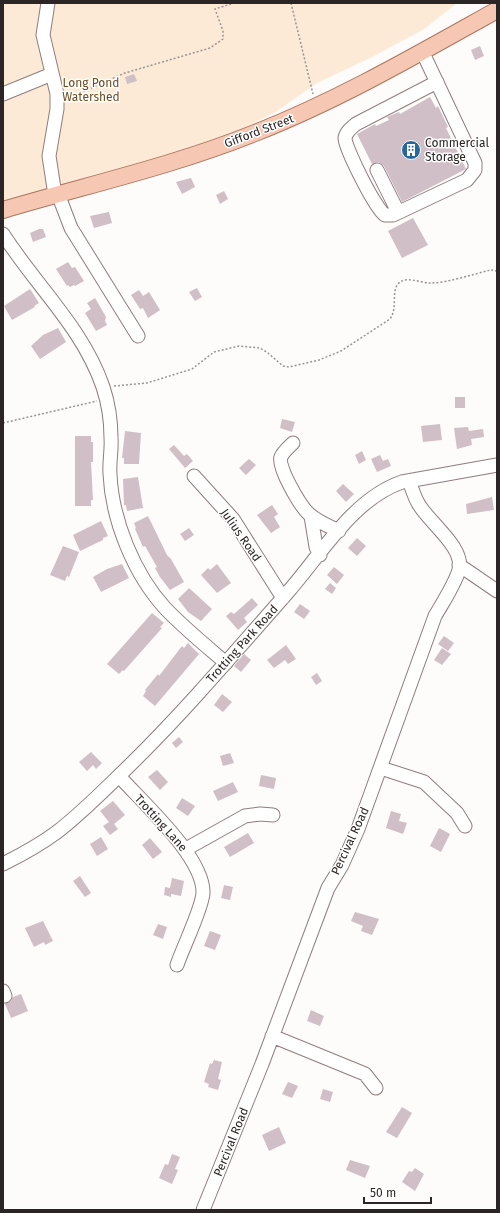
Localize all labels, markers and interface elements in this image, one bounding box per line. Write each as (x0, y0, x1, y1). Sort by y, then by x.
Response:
park label: Long Pond Watershed (62, 76, 120, 104)
street label: Gifford Street (222, 111, 296, 151)
place label: Commercial Storage (425, 136, 489, 164)
building icon: Commercial Storage (400, 139, 422, 161)
street label: Julius Road (218, 506, 264, 564)
street label: Trotting Park Road (203, 602, 281, 686)
street label: Trotting Lane (132, 792, 190, 854)
street label: Percival Road (328, 805, 372, 877)
street label: Percival Road (211, 1106, 251, 1178)
scale bar (364, 1179, 431, 1205)
text: 50 m (370, 1186, 396, 1200)

